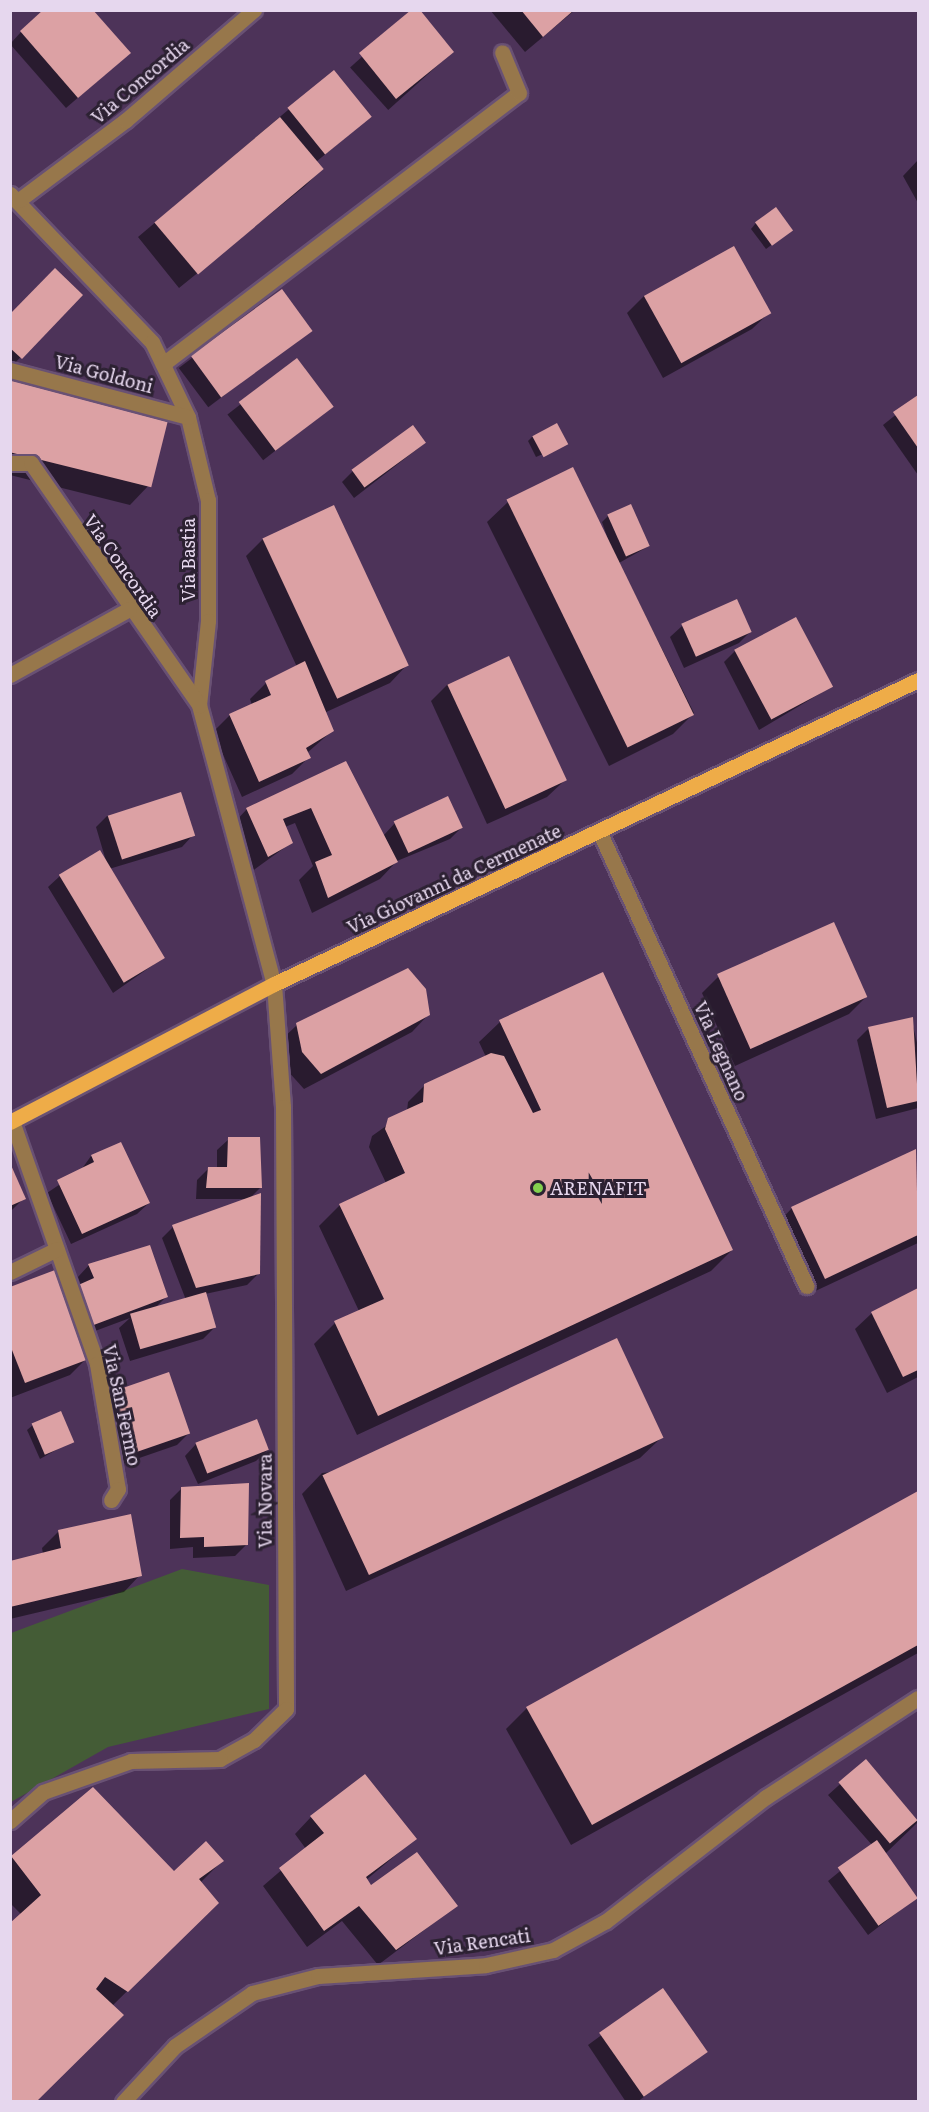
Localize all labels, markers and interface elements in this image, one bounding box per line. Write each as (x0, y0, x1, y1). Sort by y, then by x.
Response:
street label: Via Concordia (87, 34, 193, 128)
street label: Via Goldoni (52, 350, 156, 398)
street label: Via Concordia (79, 510, 167, 622)
street label: Via Bastia (177, 518, 199, 602)
street label: Via Giovanni da Cermenate (343, 820, 565, 938)
street label: Via Legnano (689, 998, 753, 1104)
place label: ARENAFIT (550, 1177, 647, 1199)
marker: ARENAFIT (531, 1181, 545, 1195)
street label: Via San Fermo (99, 1342, 145, 1468)
street label: Via Novara (254, 1454, 276, 1548)
street label: Via Rencati (432, 1925, 532, 1959)

